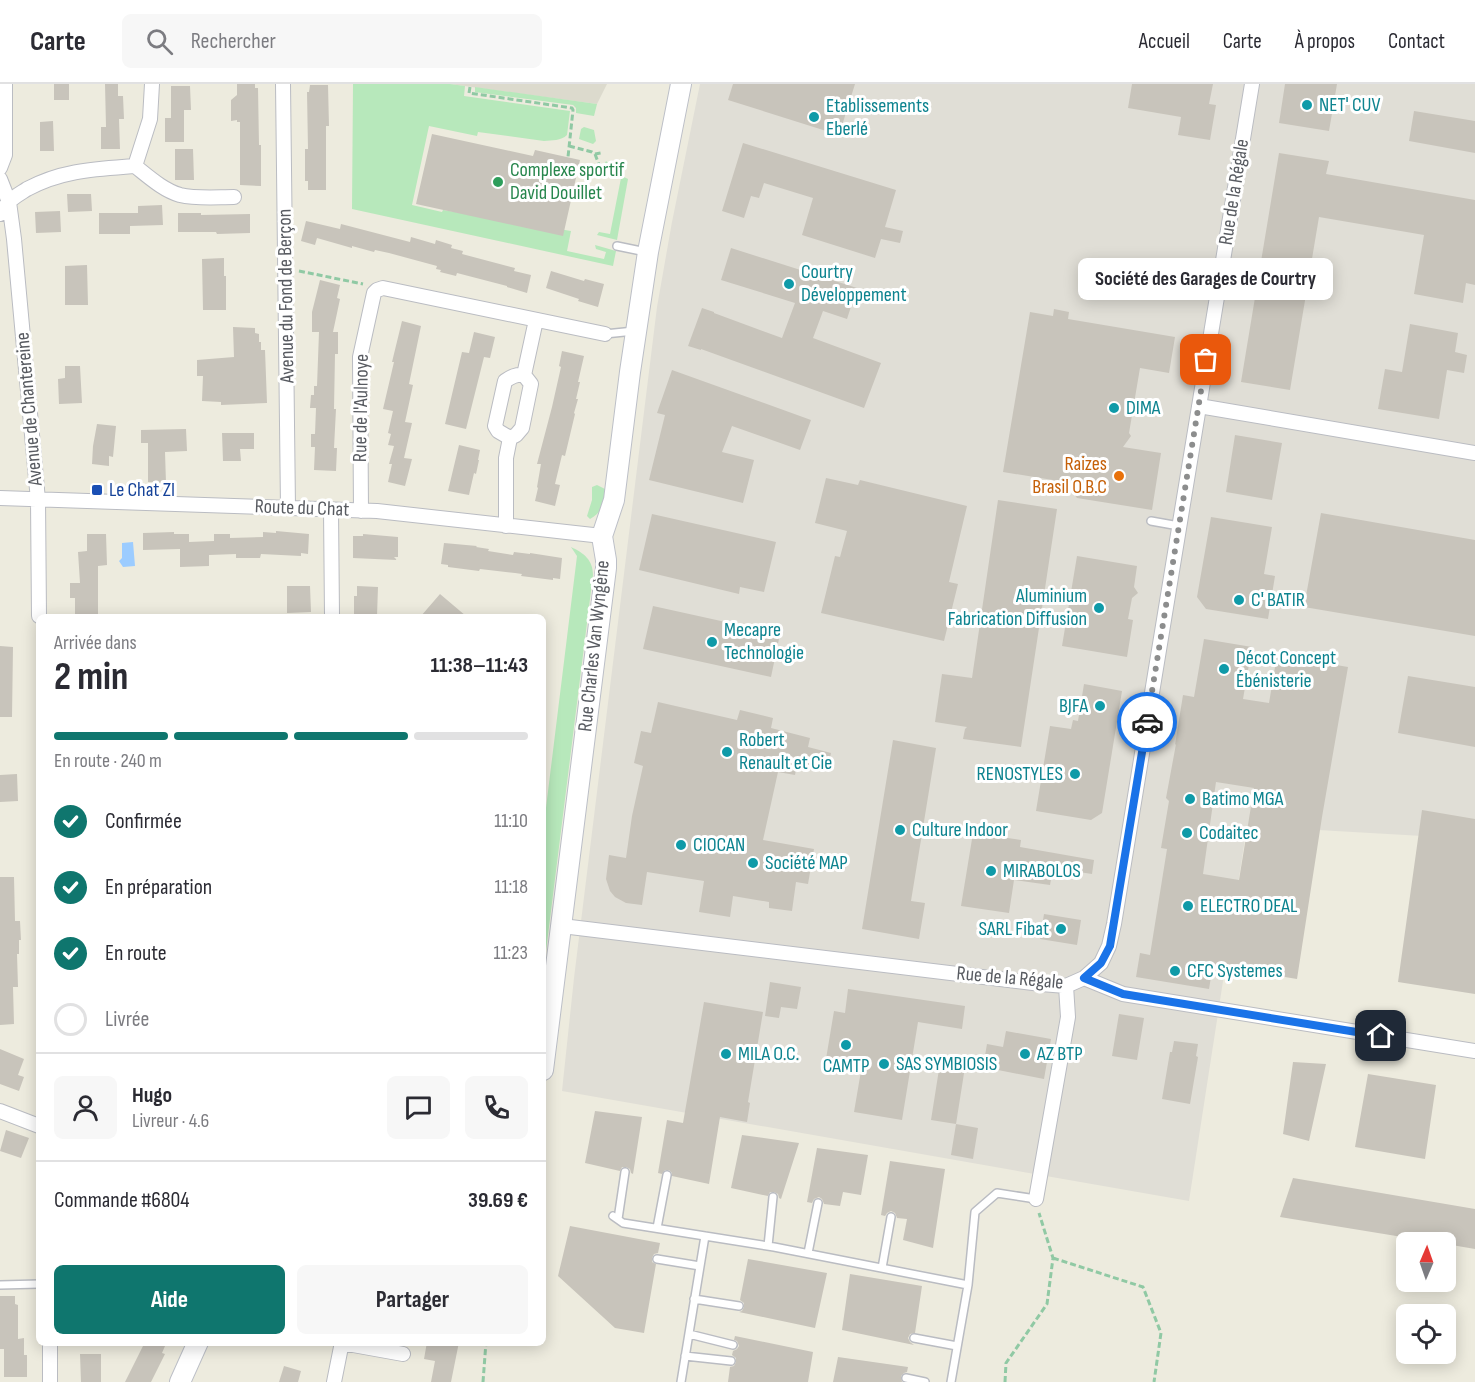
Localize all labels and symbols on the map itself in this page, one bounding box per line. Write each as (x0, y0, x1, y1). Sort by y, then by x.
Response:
place label: NET' CUV (1319, 93, 1380, 117)
place label: Etablissements Eberlé (826, 94, 929, 141)
marker: NET' CUV (1300, 98, 1314, 112)
marker: Etablissements Eberlé (807, 110, 821, 124)
street label: Rue de la Régale (1214, 137, 1254, 247)
place label: Complexe sportif David Douillet (510, 158, 624, 205)
marker: Complexe sportif David Douillet (491, 175, 505, 189)
street label: Avenue du Fond de Berçon (272, 209, 300, 384)
callout: Société des Garages de Courtry (1078, 258, 1334, 300)
place label: Courtry Développement (801, 260, 907, 307)
marker: Courtry Développement (782, 277, 796, 291)
street label: Avenue de Chantereine (10, 331, 48, 488)
pin (1180, 334, 1231, 385)
street label: Rue de l'Aulnoye (348, 354, 374, 462)
place label: DIMA (1126, 396, 1161, 420)
marker: DIMA (1107, 401, 1121, 415)
place label: Raizes Brasil O.B.C (1032, 452, 1107, 499)
marker: Raizes Brasil O.B.C (1112, 469, 1126, 483)
place label: Le Chat ZI (109, 478, 175, 502)
marker: Le Chat ZI (90, 483, 104, 497)
street label: Route du Chat (254, 494, 350, 522)
street label: Rue Charles Van Wyngène (573, 559, 615, 733)
place label: Aluminium Fabrication Diffusion (948, 584, 1087, 631)
place label: C' BATIR (1251, 588, 1305, 612)
marker: C' BATIR (1232, 593, 1246, 607)
marker: Aluminium Fabrication Diffusion (1092, 601, 1106, 615)
place label: Mecapre Technologie (724, 618, 804, 665)
marker: Mecapre Technologie (705, 635, 719, 649)
place label: Décot Concept Ébénisterie (1236, 646, 1336, 693)
marker: Décot Concept Ébénisterie (1217, 662, 1231, 676)
courier (1117, 692, 1177, 752)
place label: BJFA (1059, 694, 1088, 718)
marker: BJFA (1093, 699, 1107, 713)
place label: Robert Renault et Cie (739, 728, 832, 775)
marker: Robert Renault et Cie (720, 745, 734, 759)
place label: RENOSTYLES (977, 762, 1063, 786)
marker: RENOSTYLES (1068, 767, 1082, 781)
place label: Batimo MGA (1202, 787, 1284, 811)
marker: Batimo MGA (1183, 792, 1197, 806)
place label: Culture Indoor (912, 818, 1008, 842)
place label: Codaitec (1199, 821, 1259, 845)
marker: Culture Indoor (893, 823, 907, 837)
marker: Codaitec (1180, 826, 1194, 840)
place label: CIOCAN (693, 833, 745, 857)
marker: CIOCAN (674, 838, 688, 852)
place label: Société MAP (765, 851, 848, 875)
marker: Société MAP (746, 856, 760, 870)
place label: MIRABOLOS (1003, 859, 1081, 883)
marker: MIRABOLOS (984, 864, 998, 878)
place label: ELECTRO DEAL (1200, 894, 1298, 918)
marker: ELECTRO DEAL (1181, 899, 1195, 913)
place label: SARL Fibat (978, 917, 1049, 941)
marker: SARL Fibat (1054, 922, 1068, 936)
place label: CFC Systemes (1187, 959, 1283, 983)
street label: Rue de la Régale (956, 961, 1064, 995)
marker: CFC Systemes (1168, 964, 1182, 978)
pin (1355, 1010, 1406, 1061)
marker: CAMTP (839, 1038, 853, 1052)
place label: MILA O.C. (738, 1042, 799, 1066)
place label: AZ BTP (1036, 1042, 1083, 1066)
marker: MILA O.C. (719, 1047, 733, 1061)
marker: AZ BTP (1018, 1047, 1032, 1061)
place label: SAS SYMBIOSIS (896, 1052, 997, 1076)
place label: CAMTP (823, 1054, 869, 1078)
marker: SAS SYMBIOSIS (877, 1057, 891, 1071)
north arrow (1396, 1232, 1456, 1292)

